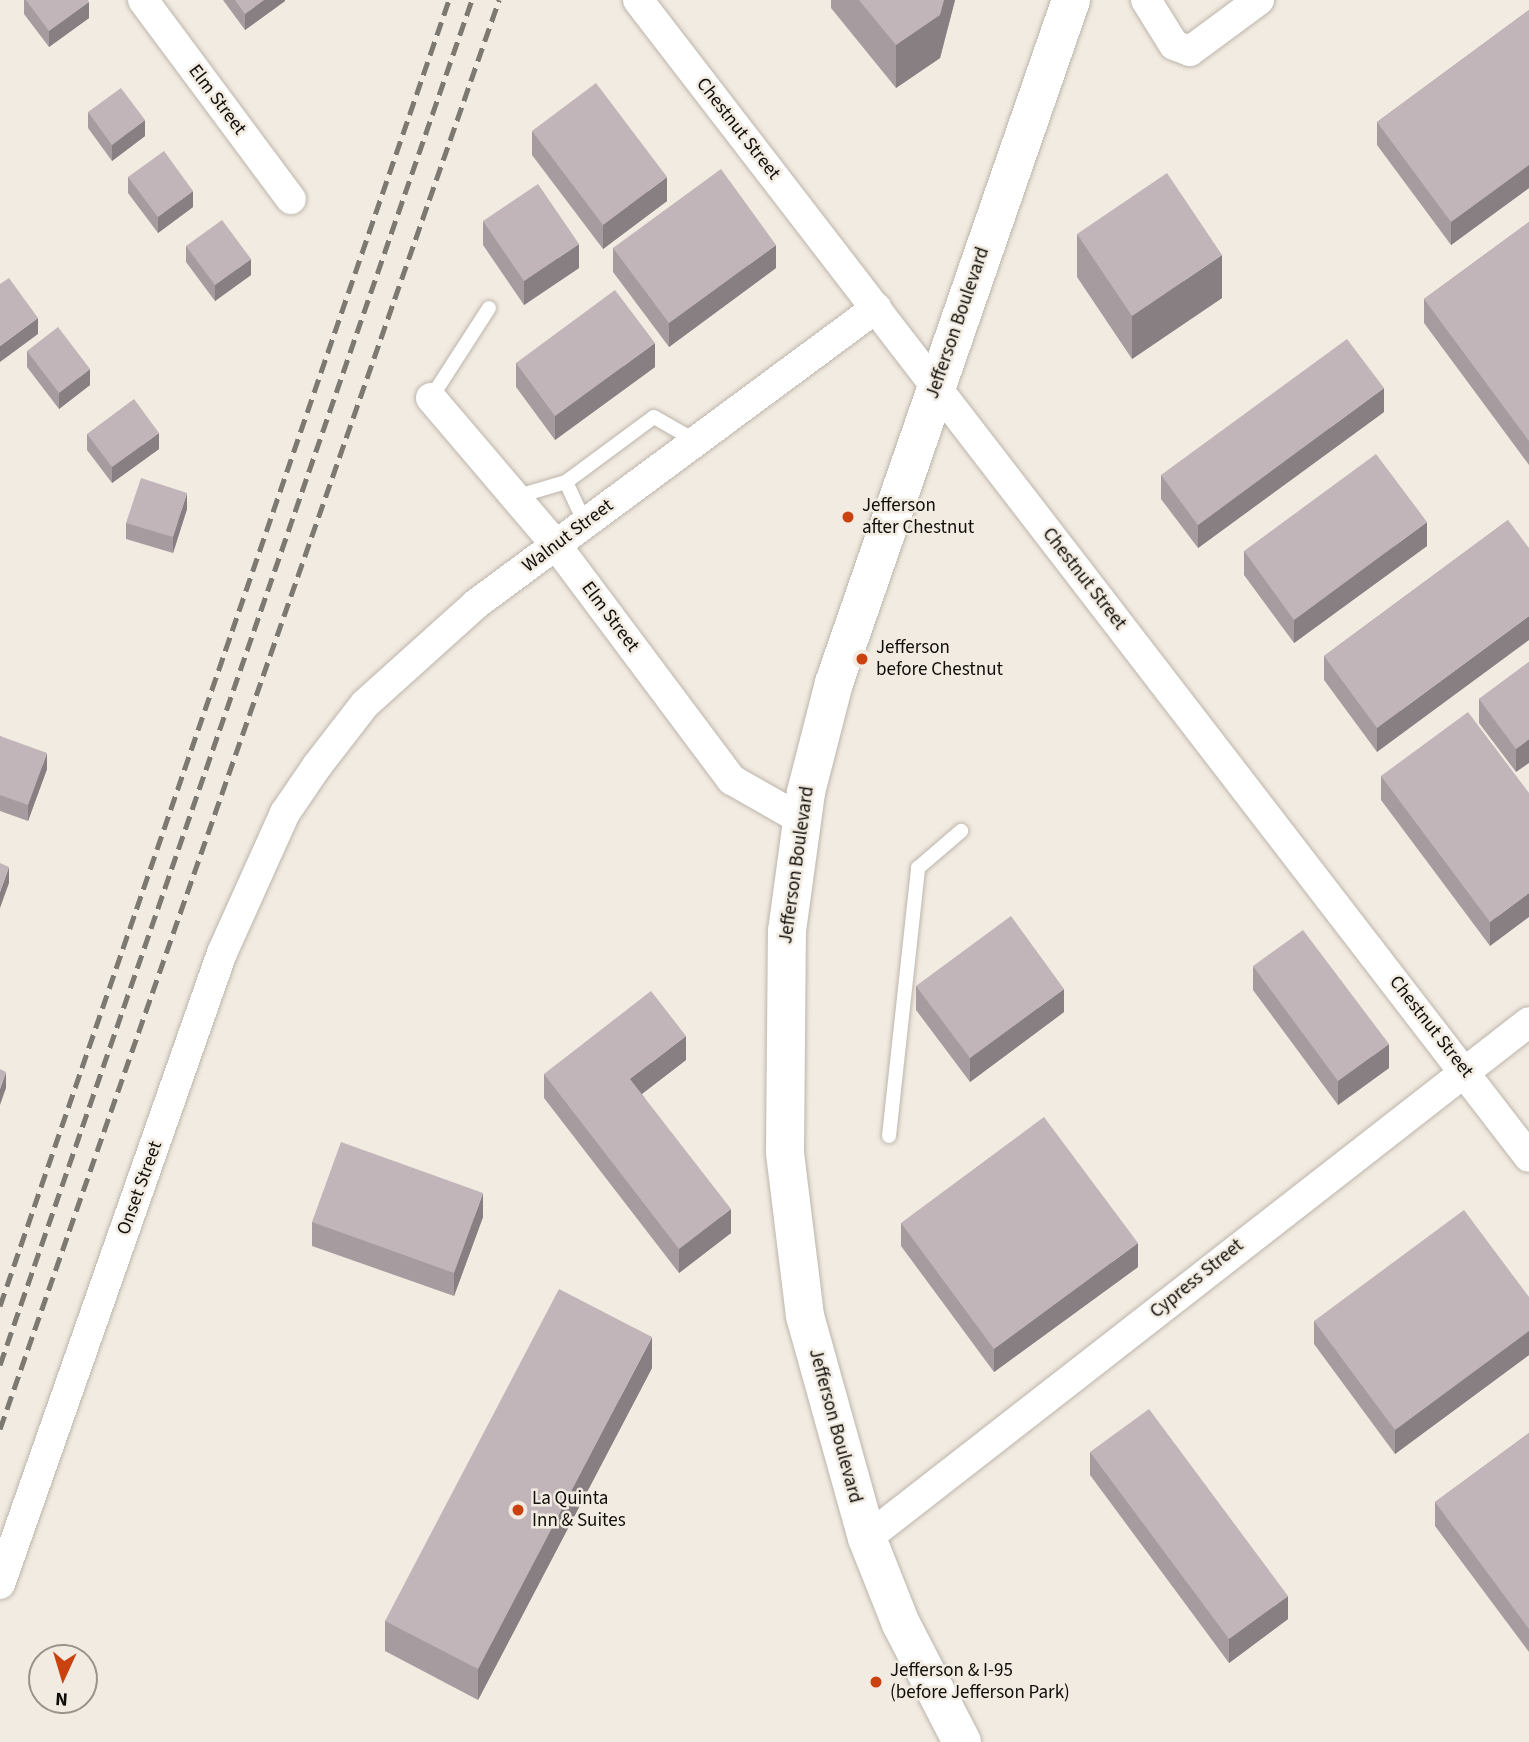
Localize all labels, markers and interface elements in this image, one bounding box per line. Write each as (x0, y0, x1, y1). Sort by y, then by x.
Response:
street label: Elm Street (183, 60, 251, 140)
street label: Chestnut Street (691, 73, 785, 185)
street label: Jefferson Boulevard (921, 244, 995, 402)
street label: Walnut Street (518, 495, 618, 577)
place label: Jefferson after Chestnut (862, 495, 974, 539)
marker: Jefferson after Chestnut (840, 509, 856, 525)
street label: Chestnut Street (1037, 523, 1131, 635)
street label: Elm Street (576, 577, 644, 657)
place label: Jefferson before Chestnut (876, 637, 1003, 681)
marker: Jefferson before Chestnut (854, 651, 870, 667)
street label: Jefferson Boulevard (775, 785, 819, 945)
street label: Chestnut Street (1384, 971, 1478, 1083)
street label: Onset Street (113, 1138, 167, 1238)
street label: Cypress Street (1146, 1235, 1248, 1323)
street label: Jefferson Boulevard (803, 1346, 867, 1506)
place label: La Quinta Inn & Suites (532, 1488, 626, 1532)
marker: La Quinta Inn & Suites (510, 1502, 526, 1518)
north arrow (28, 1644, 98, 1714)
place label: Jefferson & I-95 (before Jefferson Park) (890, 1660, 1070, 1704)
marker: Jefferson & I-95 (before Jefferson Park) (868, 1674, 884, 1690)
text: N (54, 1685, 69, 1712)

